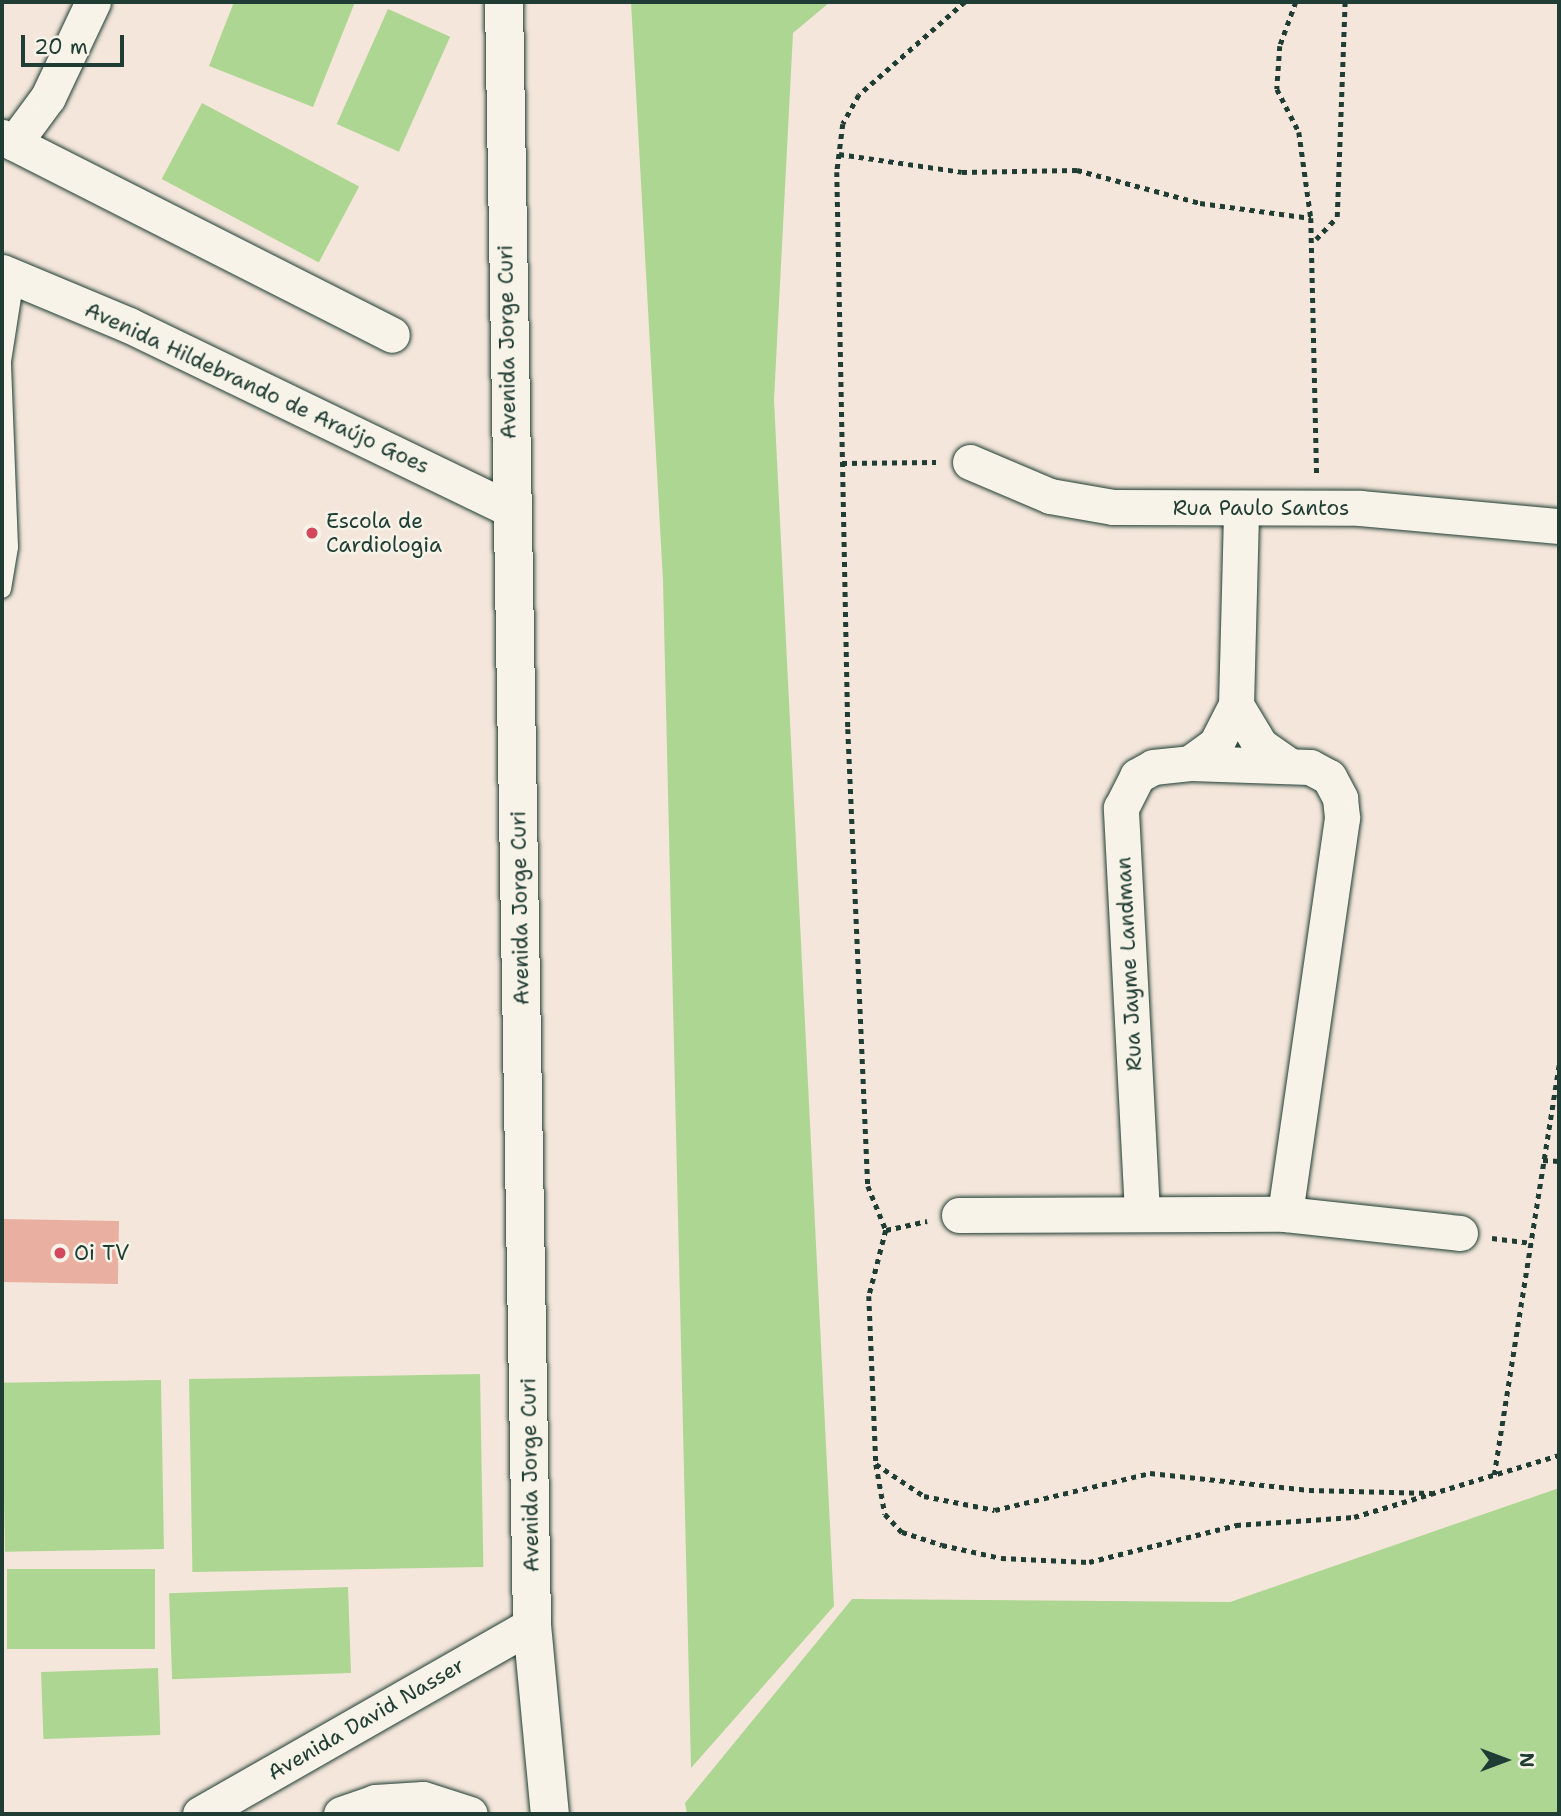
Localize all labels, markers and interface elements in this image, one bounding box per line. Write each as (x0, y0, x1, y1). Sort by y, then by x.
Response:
scale bar (24, 21, 128, 65)
text: 20 m (34, 33, 88, 61)
street label: Avenida Jorge Curi (493, 245, 521, 439)
street label: Avenida Hildebrando de Araújo Goes (81, 297, 433, 479)
street label: Rua Paulo Santos (1173, 495, 1349, 521)
place label: Escola de Cardiologia (326, 508, 442, 558)
marker: Escola de Cardiologia (304, 525, 320, 541)
street label: Avenida Jorge Curi (506, 811, 534, 1005)
street label: Rua Jayme Landman (1111, 856, 1147, 1072)
place label: Oi TV (74, 1240, 129, 1266)
marker: Oi TV (52, 1245, 68, 1261)
street label: Avenida Jorge Curi (516, 1378, 544, 1572)
street label: Avenida David Nasser (263, 1652, 469, 1786)
north arrow (1470, 1725, 1540, 1795)
text: N (1514, 1752, 1539, 1768)

